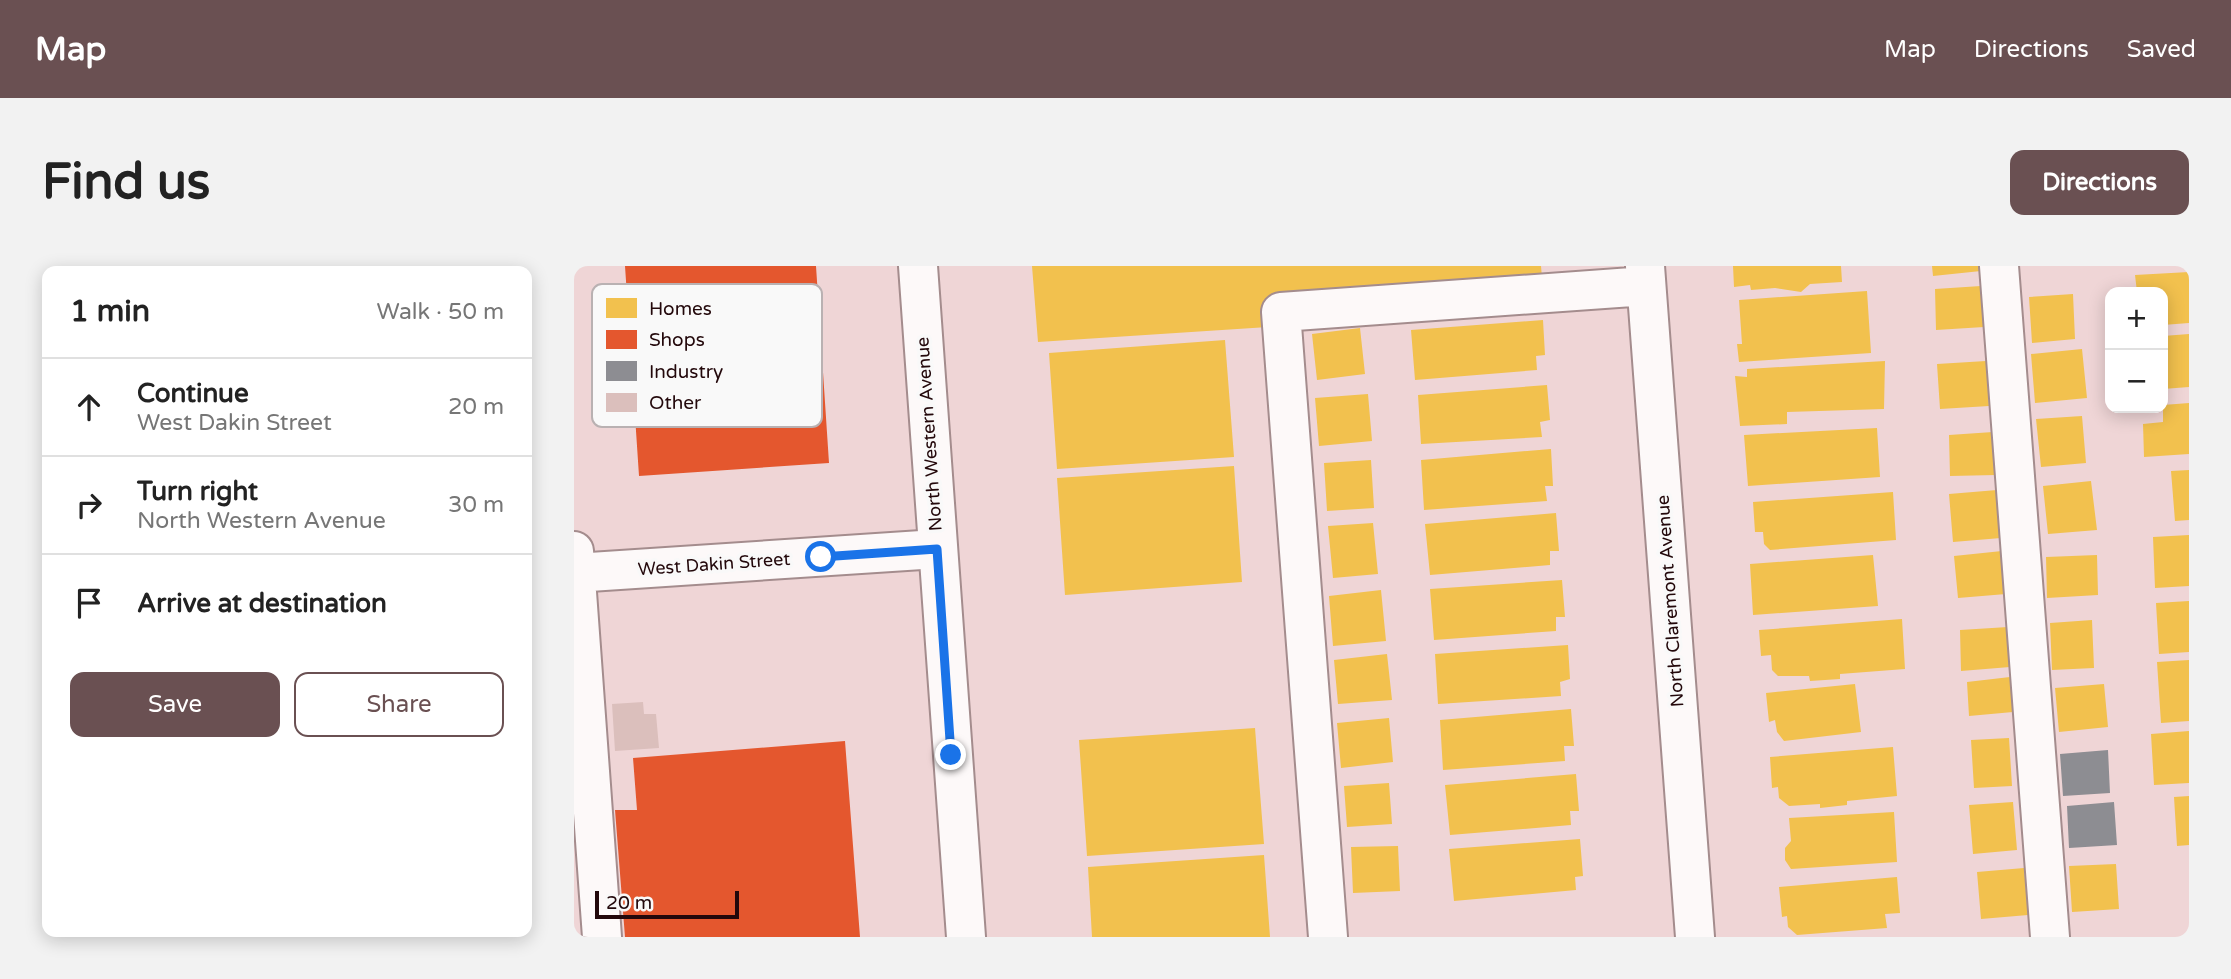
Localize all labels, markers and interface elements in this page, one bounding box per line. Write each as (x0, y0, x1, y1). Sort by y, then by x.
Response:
text: Map (35, 30, 106, 69)
text: Map (1884, 35, 1936, 64)
text: Directions (1974, 35, 2089, 64)
text: Saved (2127, 35, 2196, 64)
button: Directions (2010, 150, 2189, 215)
text: Find us (42, 153, 210, 212)
legend (592, 284, 822, 427)
map controls (2105, 287, 2168, 413)
button: + (2105, 287, 2168, 350)
text: 1 min (70, 293, 150, 330)
text: Walk · 50 m (377, 298, 504, 326)
text: Homes (649, 298, 712, 320)
text: Shops (649, 329, 705, 351)
street label: North Western Avenue (911, 336, 947, 532)
button: − (2105, 350, 2168, 413)
text: Industry (649, 361, 723, 383)
text: Continue (137, 378, 249, 409)
icon: ahead (70, 388, 108, 426)
text: Other (649, 392, 702, 414)
text: 20 m (448, 393, 504, 421)
text: West Dakin Street (137, 409, 332, 437)
text: Turn right (137, 476, 258, 507)
icon: right (70, 486, 108, 524)
text: 30 m (448, 491, 504, 519)
street label: North Claremont Avenue (1652, 494, 1688, 708)
text: North Western Avenue (137, 507, 386, 535)
route start (805, 541, 836, 572)
street label: West Dakin Street (637, 548, 791, 580)
icon: arrive (70, 584, 108, 622)
text: Arrive at destination (137, 588, 387, 619)
button: Save (70, 672, 280, 737)
button: Share (294, 672, 504, 737)
route end (935, 739, 966, 770)
scale bar (595, 888, 738, 920)
text: 20 m (606, 892, 652, 914)

